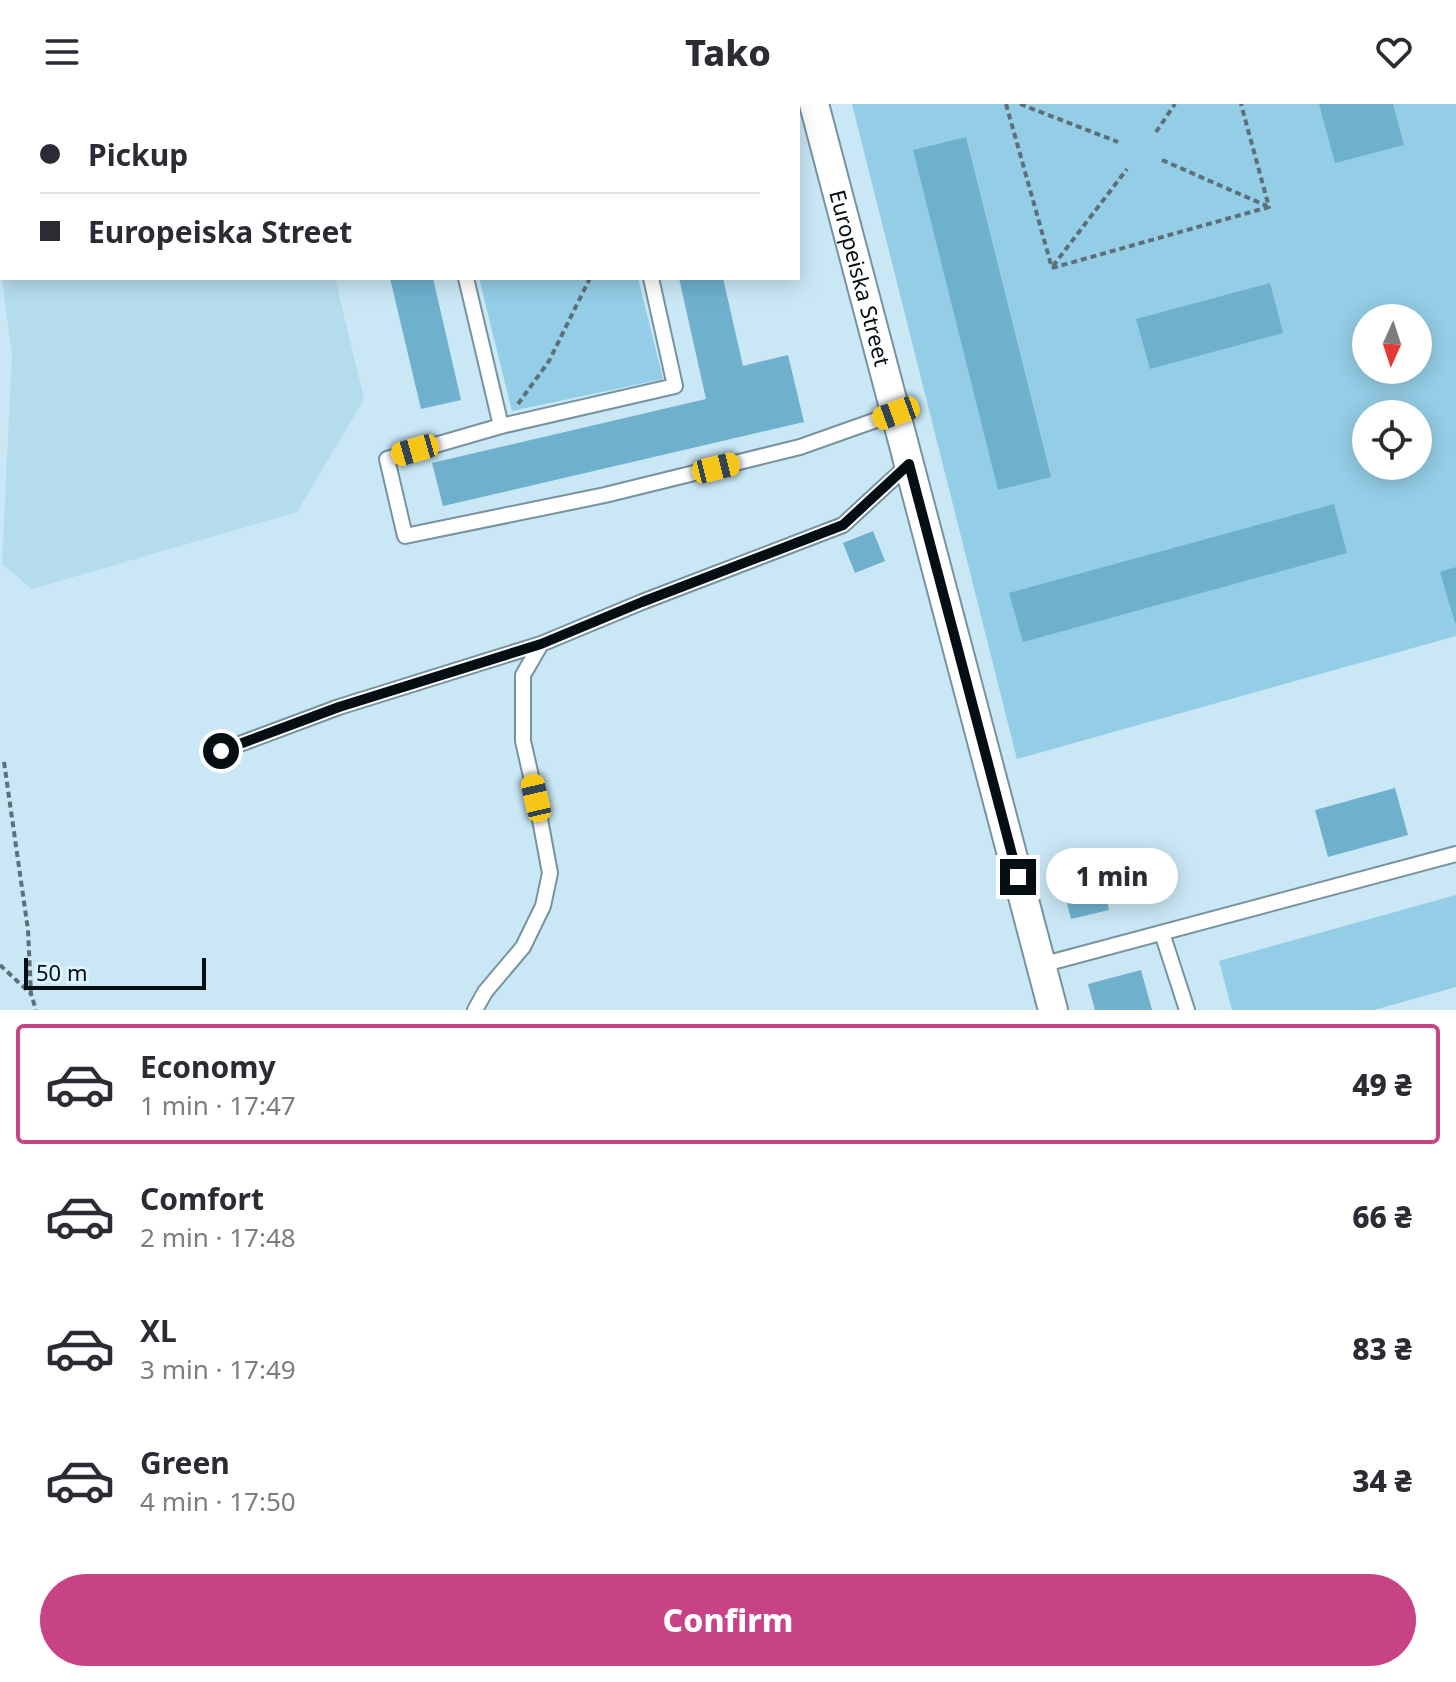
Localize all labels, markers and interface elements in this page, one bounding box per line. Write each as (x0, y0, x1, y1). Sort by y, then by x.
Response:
text: Tako (685, 28, 771, 77)
icon: menu (40, 30, 84, 74)
icon: heart (1372, 30, 1416, 74)
text: Pickup (88, 134, 188, 175)
street label: Europeiska Street (823, 186, 899, 369)
text: Europeiska Street (88, 211, 352, 252)
north arrow (1352, 304, 1432, 384)
map controls (1352, 304, 1432, 480)
car (869, 394, 923, 432)
button: locate (1352, 400, 1432, 480)
car (389, 432, 441, 468)
car (690, 451, 742, 485)
route start (203, 733, 239, 769)
car (519, 772, 553, 824)
callout: 1 min (1046, 849, 1178, 905)
text: 1 min (1076, 858, 1148, 894)
route end (1000, 859, 1036, 895)
scale bar (24, 954, 206, 990)
text: 50 m (36, 957, 87, 987)
text: Economy (140, 1046, 276, 1087)
icon: car (44, 1048, 116, 1120)
text: 49 ₴ (1352, 1064, 1412, 1105)
text: 1 min · 17:47 (140, 1087, 296, 1123)
text: Comfort (140, 1178, 264, 1219)
icon: car (44, 1180, 116, 1252)
text: 66 ₴ (1352, 1196, 1412, 1237)
text: 2 min · 17:48 (140, 1219, 296, 1255)
text: XL (140, 1310, 177, 1351)
icon: car (44, 1312, 116, 1384)
text: 83 ₴ (1352, 1328, 1412, 1369)
text: 3 min · 17:49 (140, 1351, 296, 1387)
text: Green (140, 1442, 230, 1483)
icon: car (44, 1444, 116, 1516)
text: 34 ₴ (1352, 1460, 1412, 1501)
text: 4 min · 17:50 (140, 1483, 296, 1519)
button: Confirm (40, 1574, 1416, 1666)

